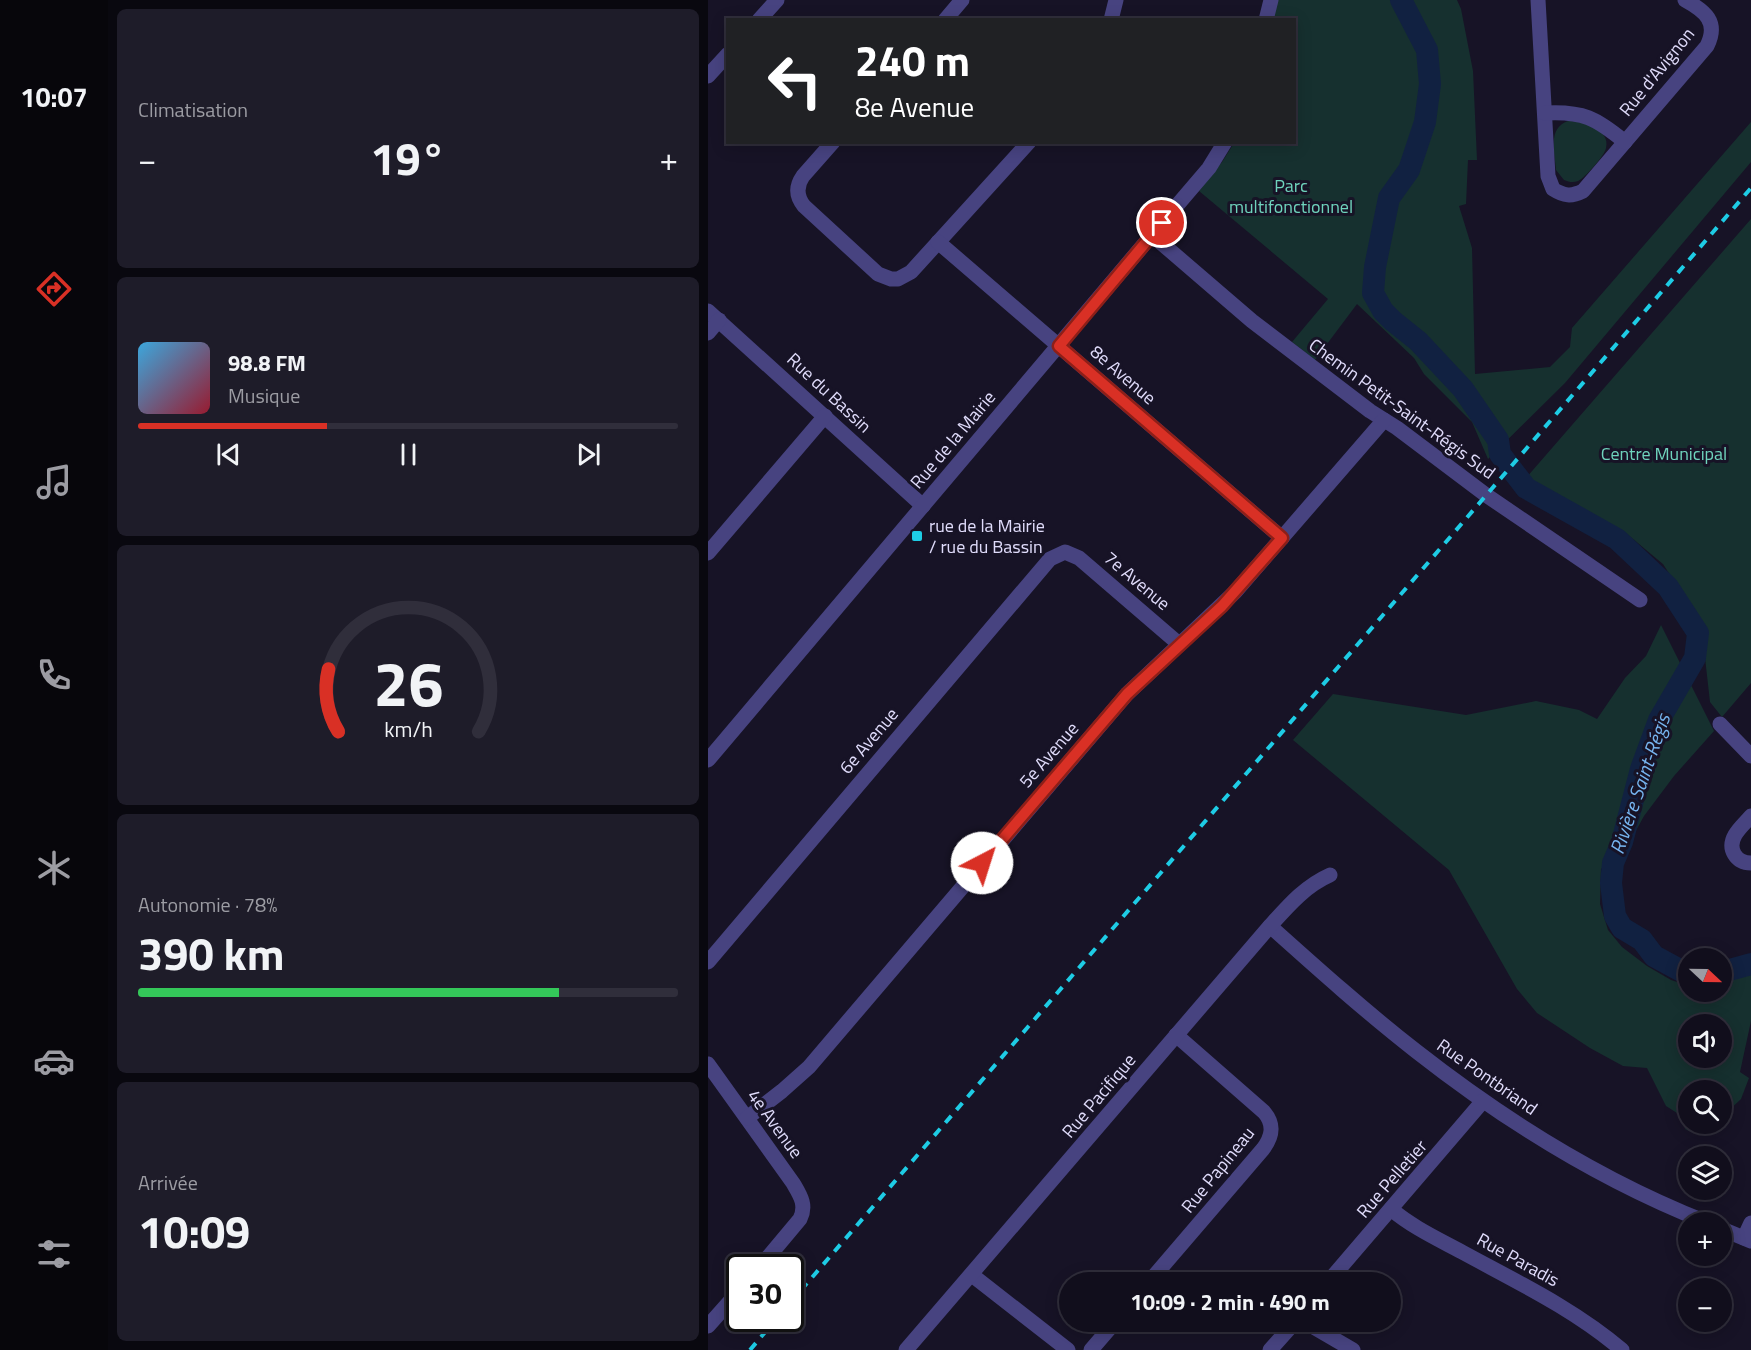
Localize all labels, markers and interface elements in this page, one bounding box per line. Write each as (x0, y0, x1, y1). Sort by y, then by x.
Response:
street label: Rue d'Avignon (1612, 22, 1701, 122)
text: 240 m (855, 28, 970, 92)
icon: left (756, 42, 834, 120)
text: 10:07 (20, 76, 88, 117)
text: 8e Avenue (855, 86, 974, 127)
text: Climatisation (138, 94, 248, 125)
text: 19° (370, 124, 446, 192)
text: − (138, 134, 156, 184)
text: + (660, 134, 678, 184)
park label: Parc multifonctionnel (1229, 172, 1353, 220)
pin (1136, 197, 1187, 248)
icon: arrive (1145, 206, 1178, 239)
icon: directions (33, 268, 75, 310)
street label: Chemin Petit-Saint-Régis Sud (1303, 332, 1501, 486)
street label: 8e Avenue (1084, 338, 1162, 411)
text: 98.8 FM (228, 346, 306, 380)
street label: Rue du Bassin (781, 346, 878, 439)
text: Musique (228, 380, 300, 411)
street label: Rue de la Mairie (903, 385, 1002, 495)
icon: previous (212, 438, 245, 471)
icon: pause (392, 438, 425, 471)
icon: next (572, 438, 605, 471)
park label: Centre Municipal (1601, 440, 1727, 467)
icon: music (33, 461, 75, 503)
place label: rue de la Mairie / rue du Bassin (929, 512, 1045, 560)
marker: rue de la Mairie / rue du Bassin (910, 529, 924, 543)
street label: 7e Avenue (1098, 545, 1176, 616)
text: 26 (373, 635, 443, 730)
icon: phone (33, 654, 75, 696)
street label: 6e Avenue (833, 702, 904, 780)
water label: Rivière Saint-Régis (1601, 708, 1678, 858)
text: km/h (384, 713, 432, 745)
street label: 5e Avenue (1012, 716, 1085, 794)
position arrow (950, 831, 1014, 895)
icon: climate (33, 847, 75, 889)
text: Autonomie · 78% (138, 889, 277, 920)
text: 390 km (138, 919, 284, 987)
north arrow (1678, 948, 1732, 1002)
map controls (1678, 948, 1732, 1332)
button: sound (1678, 1014, 1732, 1068)
street label: Rue Pontbriand (1431, 1032, 1543, 1121)
icon: car (33, 1040, 75, 1082)
street label: Rue Pacifique (1055, 1048, 1142, 1144)
button: search (1678, 1080, 1732, 1134)
street label: 4e Avenue (741, 1084, 810, 1164)
street label: Rue Papineau (1174, 1121, 1261, 1219)
street label: Rue Pelletier (1350, 1133, 1433, 1224)
button: layers (1678, 1146, 1732, 1200)
text: Arrivée (138, 1167, 198, 1198)
text: 10:09 (138, 1197, 250, 1265)
button: + (1678, 1212, 1732, 1266)
street label: Rue Paradis (1472, 1226, 1564, 1293)
icon: filters (33, 1233, 75, 1275)
speed limit sign: 30 (726, 1254, 804, 1332)
button: − (1678, 1278, 1732, 1332)
text: 10:09 · 2 min · 490 m (1130, 1285, 1330, 1319)

